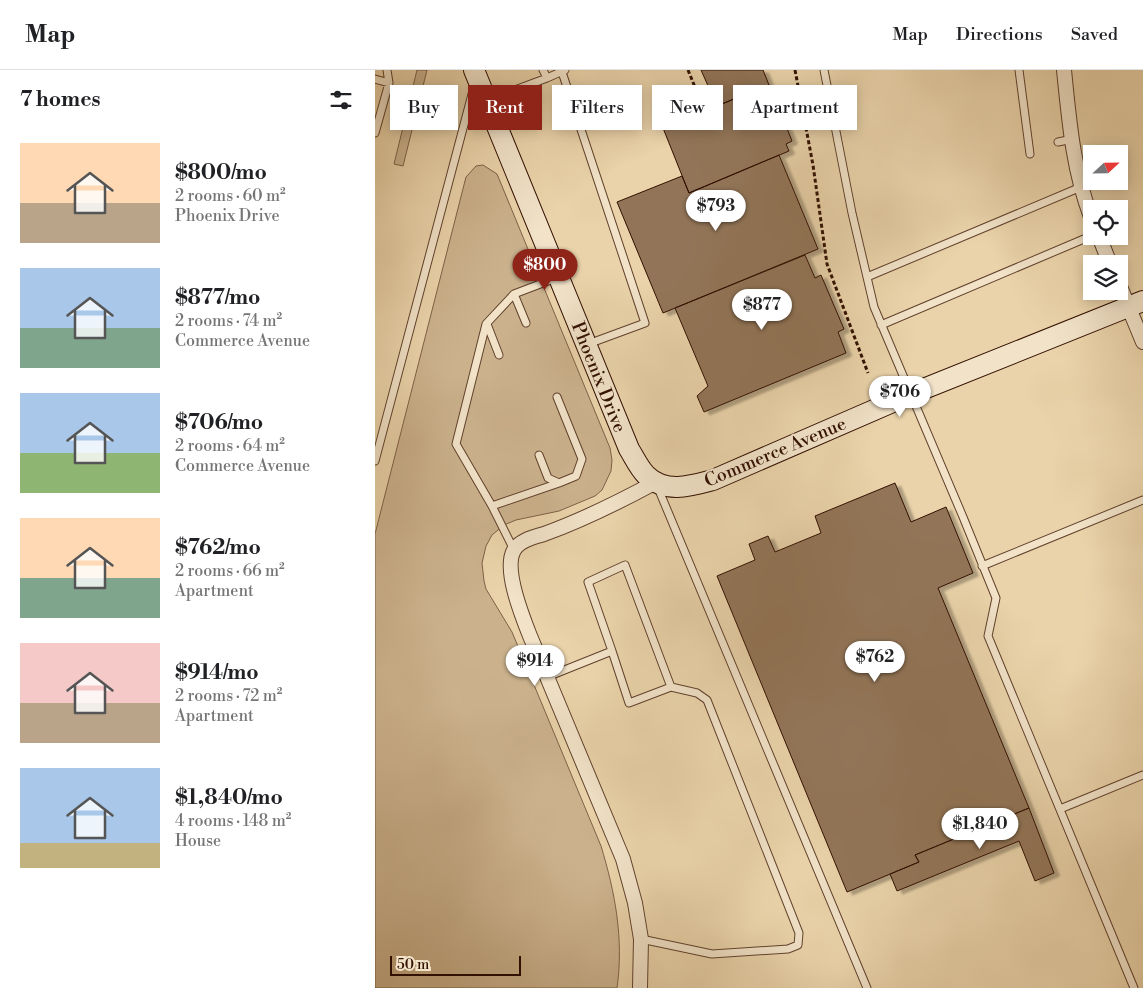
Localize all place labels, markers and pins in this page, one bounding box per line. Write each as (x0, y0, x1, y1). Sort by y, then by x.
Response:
pin: $793 (686, 190, 746, 232)
pin: $800 (515, 248, 575, 291)
pin: $877 (732, 288, 792, 331)
pin: $706 (870, 376, 930, 418)
pin: $762 (845, 640, 905, 683)
pin: $914 (505, 644, 565, 687)
pin: $1,840 (939, 808, 1021, 850)

